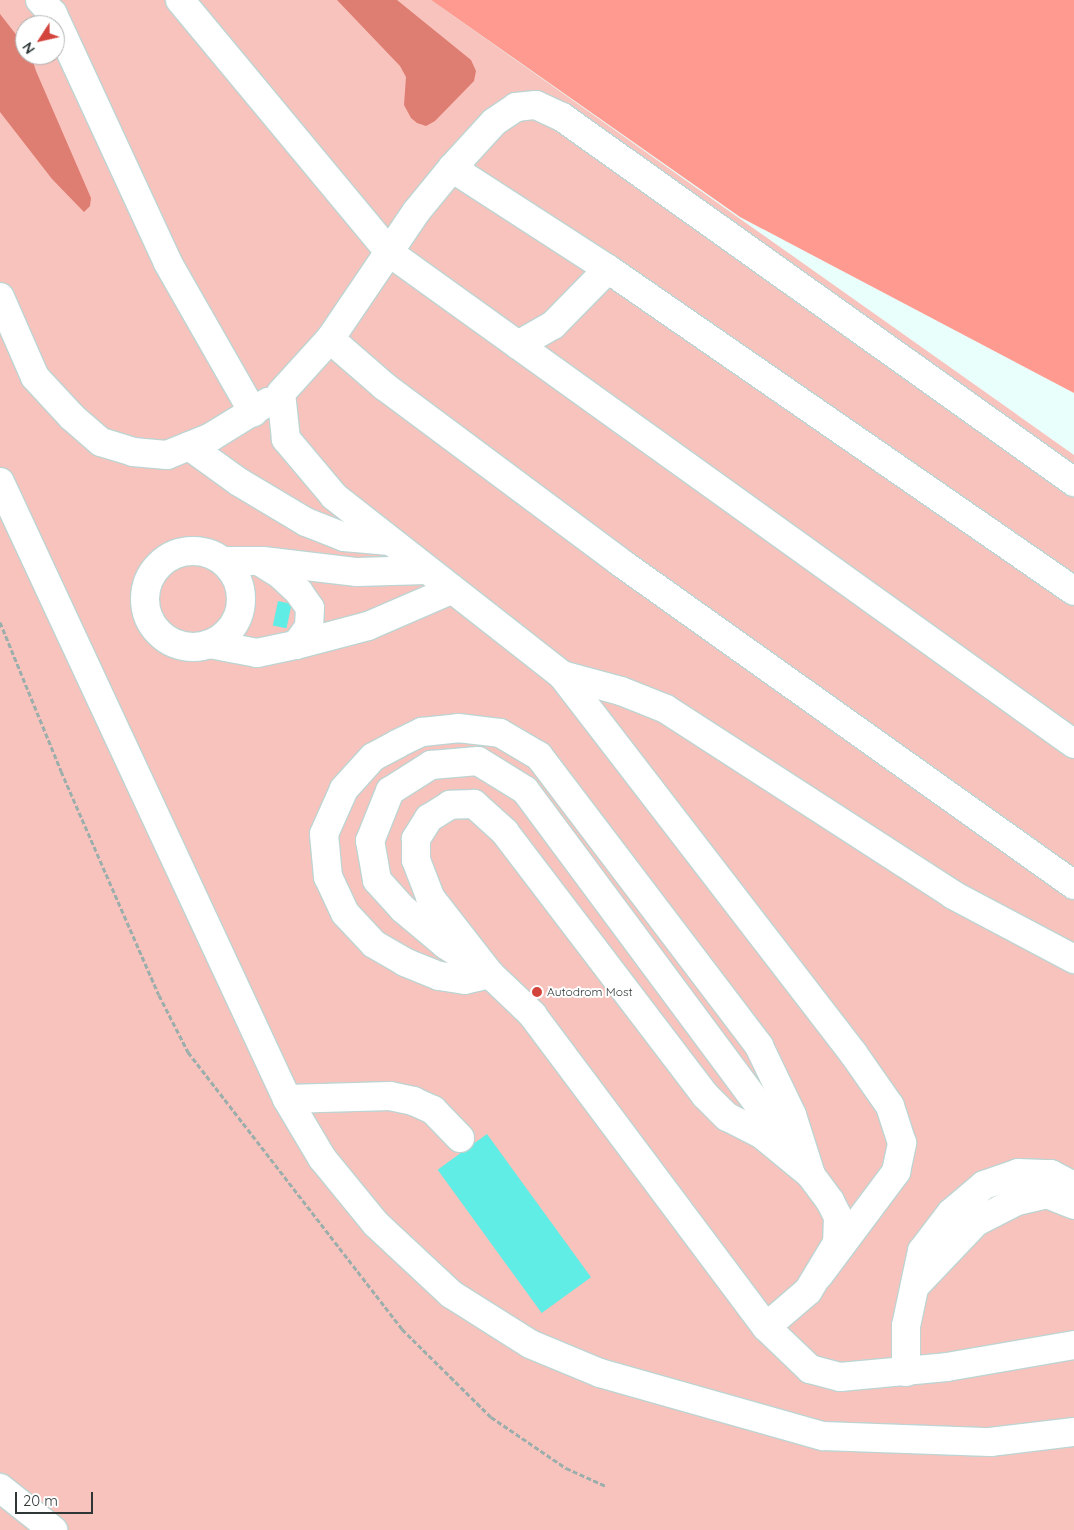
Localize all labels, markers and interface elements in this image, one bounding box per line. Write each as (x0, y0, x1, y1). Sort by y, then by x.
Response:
north arrow (15, 15, 65, 65)
text: N (18, 39, 39, 57)
place label: Autodrom Most (547, 985, 633, 999)
marker: Autodrom Most (531, 986, 543, 998)
scale bar (18, 1482, 95, 1514)
text: 20 m (23, 1491, 58, 1510)

